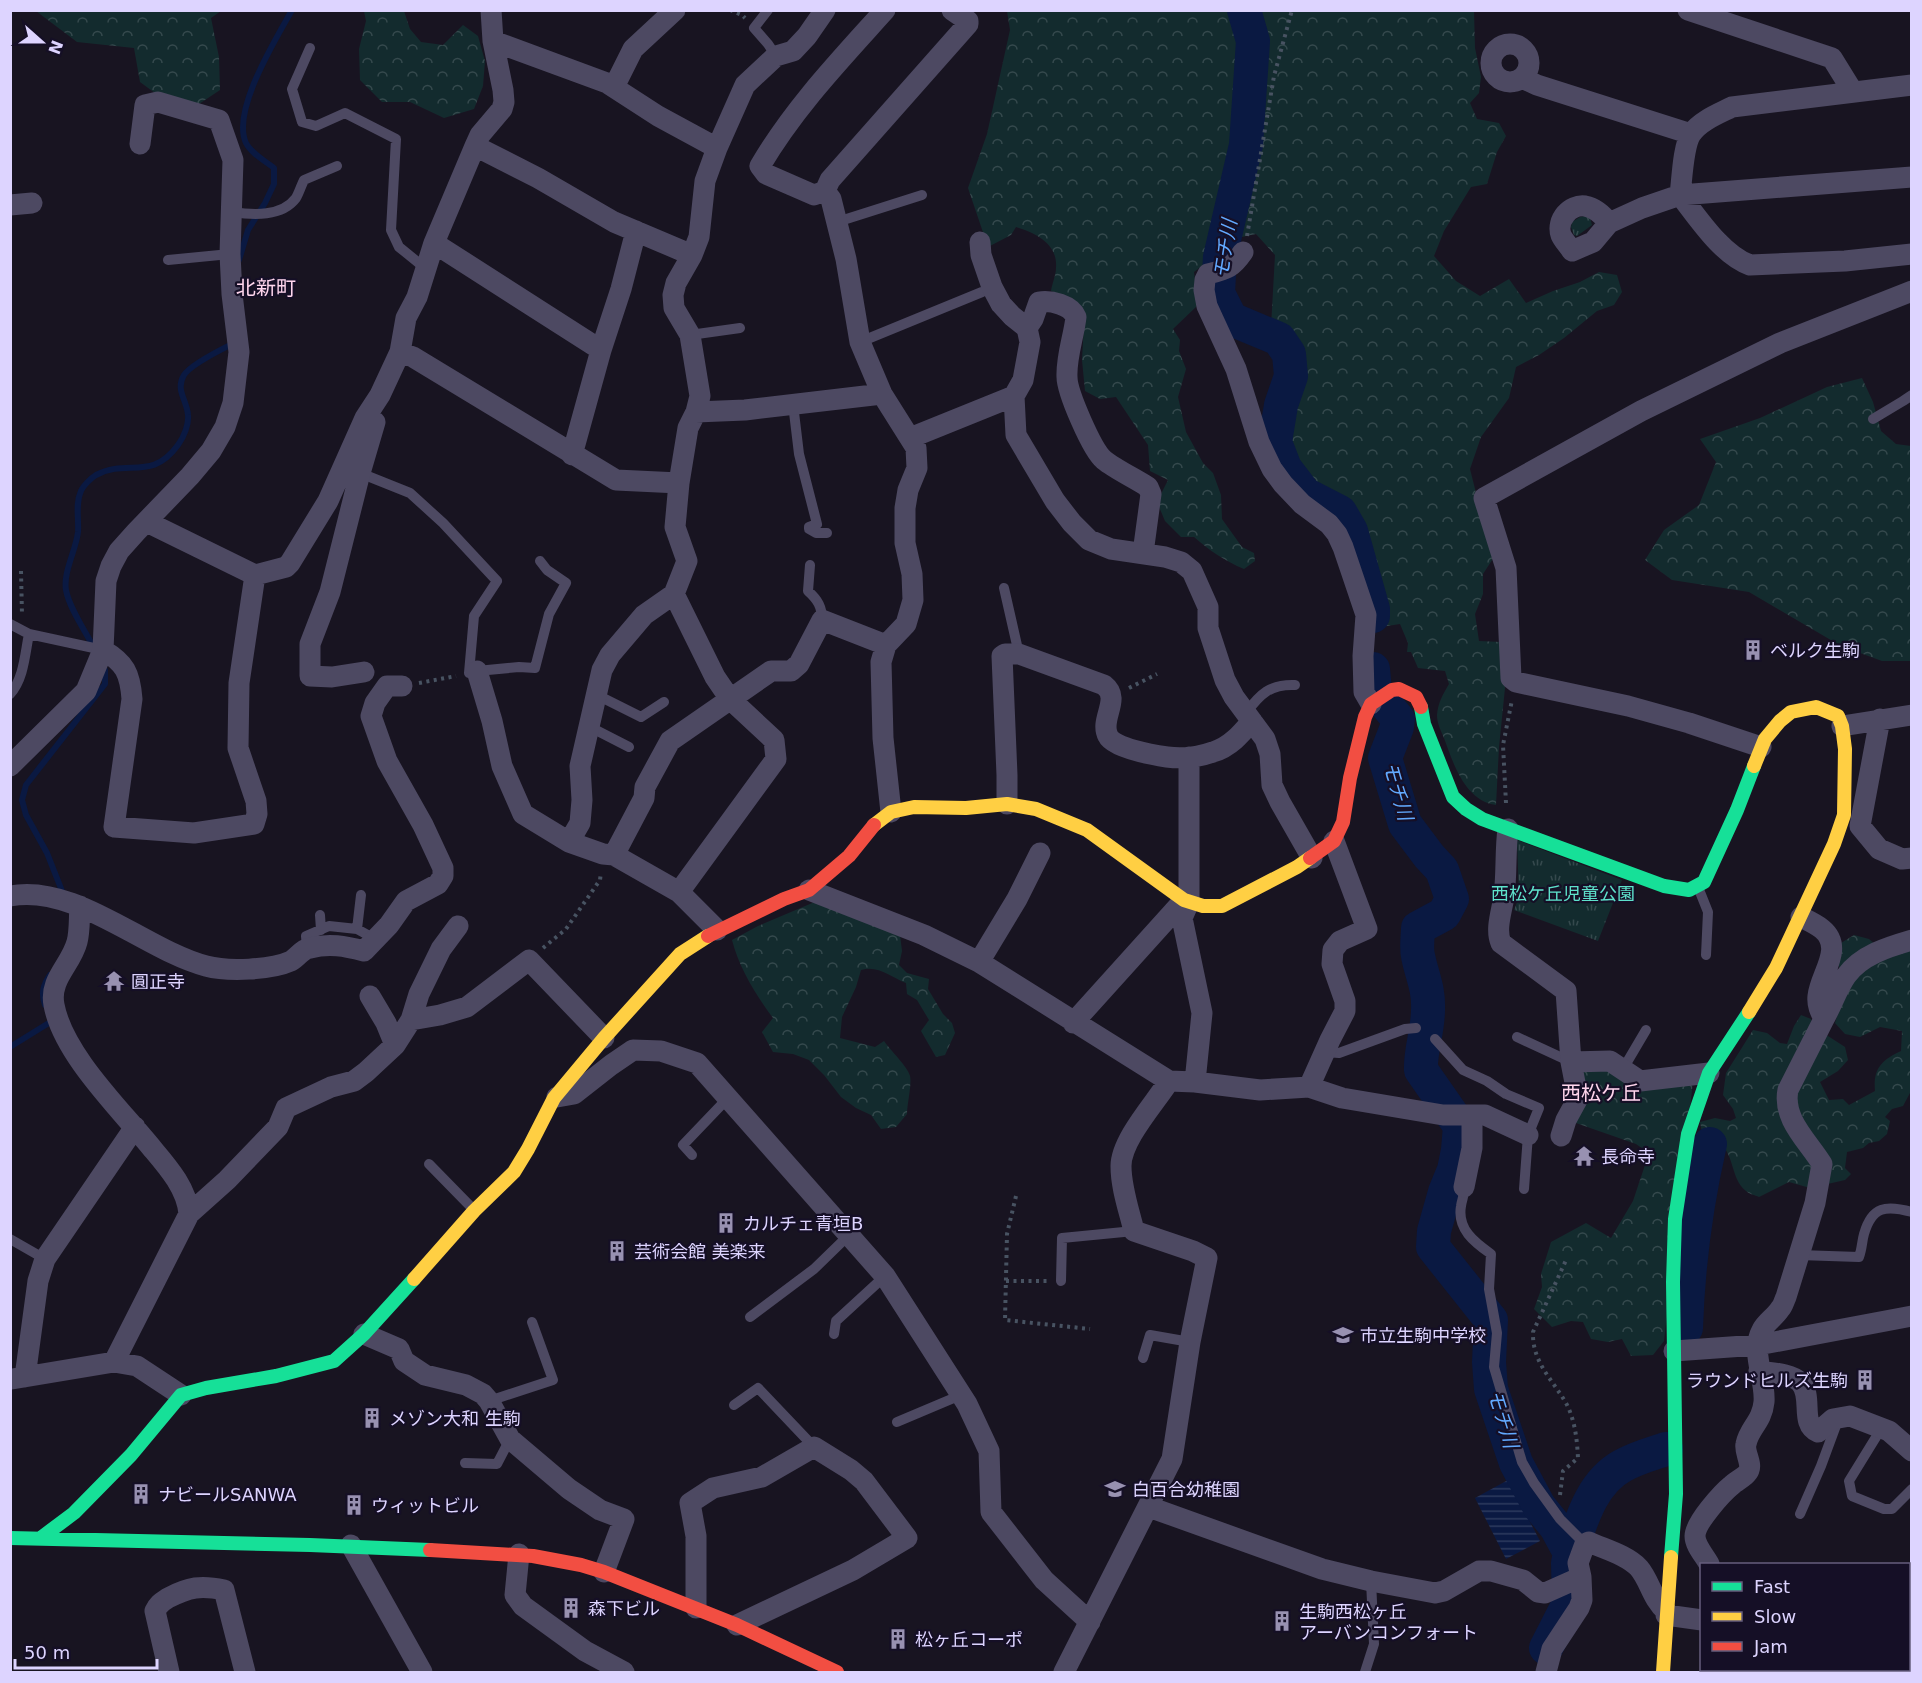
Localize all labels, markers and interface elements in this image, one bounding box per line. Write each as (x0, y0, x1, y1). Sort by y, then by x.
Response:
north arrow (12, 12, 72, 72)
text: N (44, 38, 67, 57)
water label: モチ川 (1208, 216, 1242, 281)
district label: 北新町 (236, 276, 296, 300)
building icon: ベルク生駒 (1741, 638, 1765, 662)
place label: ベルク生駒 (1770, 640, 1860, 661)
water label: モチ川 (1378, 759, 1418, 825)
park label: 西松ケ丘児童公園 (1491, 883, 1635, 904)
temple icon: 圓正寺 (102, 969, 126, 993)
place label: 圓正寺 (131, 971, 185, 992)
district label: 西松ケ丘 (1561, 1081, 1641, 1105)
temple icon: 長命寺 (1572, 1144, 1596, 1168)
place label: 長命寺 (1601, 1146, 1655, 1167)
building icon: カルチェ青垣B (714, 1211, 738, 1235)
place label: カルチェ青垣B (743, 1213, 863, 1234)
building icon: 芸術会館 美楽来 (605, 1239, 629, 1263)
place label: 芸術会館 美楽来 (634, 1241, 766, 1262)
school or university icon: 市立生駒中学校 (1331, 1323, 1355, 1347)
place label: 市立生駒中学校 (1360, 1325, 1486, 1346)
building icon: ラウンドヒルズ生駒 (1853, 1368, 1877, 1392)
place label: ラウンドヒルズ生駒 (1686, 1370, 1848, 1391)
water label: モチ川 (1483, 1387, 1524, 1453)
building icon: メゾン大和 生駒 (360, 1406, 384, 1430)
place label: メゾン大和 生駒 (389, 1408, 521, 1429)
school or university icon: 白百合幼稚園 (1103, 1477, 1127, 1501)
place label: 白百合幼稚園 (1132, 1479, 1240, 1500)
building icon: ナビールSANWA (129, 1482, 153, 1506)
place label: ナビールSANWA (158, 1484, 297, 1505)
building icon: ウィットビル (342, 1493, 366, 1517)
place label: ウィットビル (371, 1495, 479, 1516)
legend (1700, 1563, 1910, 1671)
text: Fast (1754, 1576, 1790, 1597)
building icon: 森下ビル (559, 1596, 583, 1620)
place label: 森下ビル (588, 1598, 660, 1619)
place label: 生駒西松ヶ丘 アーバンコンフォート (1299, 1601, 1478, 1643)
text: Slow (1754, 1606, 1796, 1627)
building icon: 生駒西松ヶ丘 アーバンコンフォート (1270, 1609, 1294, 1633)
building icon: 松ヶ丘コーポ (886, 1627, 910, 1651)
place label: 松ヶ丘コーポ (915, 1629, 1023, 1650)
scale bar (15, 1632, 158, 1670)
text: Jam (1753, 1636, 1788, 1657)
text: 50 m (24, 1642, 70, 1663)

